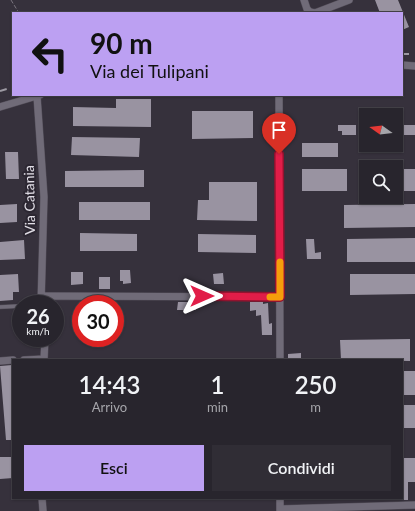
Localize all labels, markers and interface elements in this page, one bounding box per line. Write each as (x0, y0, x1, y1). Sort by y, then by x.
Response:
text: 90 m (90, 26, 153, 60)
icon: left (24, 28, 76, 80)
text: Via dei Tulipani (90, 60, 209, 82)
north arrow (359, 108, 403, 152)
map controls (359, 108, 403, 204)
pin (262, 113, 296, 154)
icon: arrive (268, 119, 290, 141)
button: search (359, 160, 403, 204)
street label: Via Catania (20, 165, 38, 235)
position arrow (181, 275, 223, 317)
speed limit sign: 30 (72, 295, 124, 347)
text: 26 (26, 304, 50, 328)
text: km/h (26, 325, 50, 337)
text: 14:43 (79, 370, 140, 399)
text: 1 (211, 370, 224, 399)
text: 250 (295, 370, 336, 399)
text: Arrivo (92, 399, 127, 415)
text: min (207, 399, 228, 415)
text: m (310, 399, 321, 415)
button: Esci (24, 445, 204, 491)
button: Condividi (212, 445, 391, 491)

